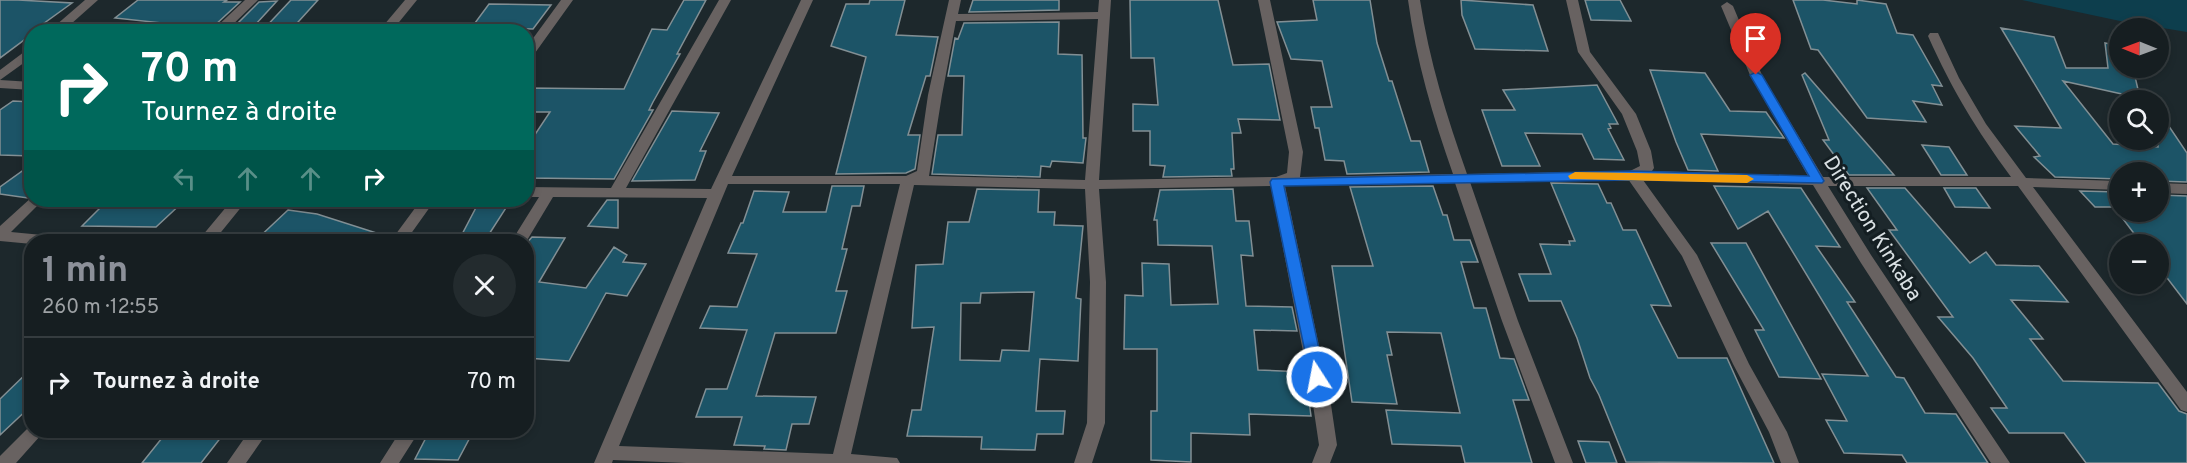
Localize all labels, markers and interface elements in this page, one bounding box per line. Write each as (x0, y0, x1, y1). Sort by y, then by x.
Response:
pin (1730, 13, 1781, 75)
north arrow (2109, 18, 2169, 78)
map controls (2109, 18, 2169, 294)
icon: arrive (1739, 22, 1772, 55)
text: 70 m (141, 44, 239, 97)
icon: right (42, 48, 120, 126)
button: search (2109, 90, 2169, 150)
text: Tournez à droite (141, 96, 337, 130)
street label: Direction Kinkaba (1816, 151, 1927, 306)
icon: left (168, 162, 201, 195)
icon: ahead (231, 162, 264, 195)
icon: ahead (294, 162, 327, 195)
icon: right (357, 162, 390, 195)
button: + (2109, 162, 2169, 222)
button: − (2109, 234, 2169, 294)
text: 1 min (42, 249, 128, 295)
button: close (453, 254, 516, 317)
text: 260 m · 12:55 (42, 295, 159, 321)
position arrow (1285, 345, 1349, 409)
icon: right (42, 366, 75, 399)
text: Tournez à droite (93, 369, 260, 396)
text: 70 m (467, 369, 516, 396)

